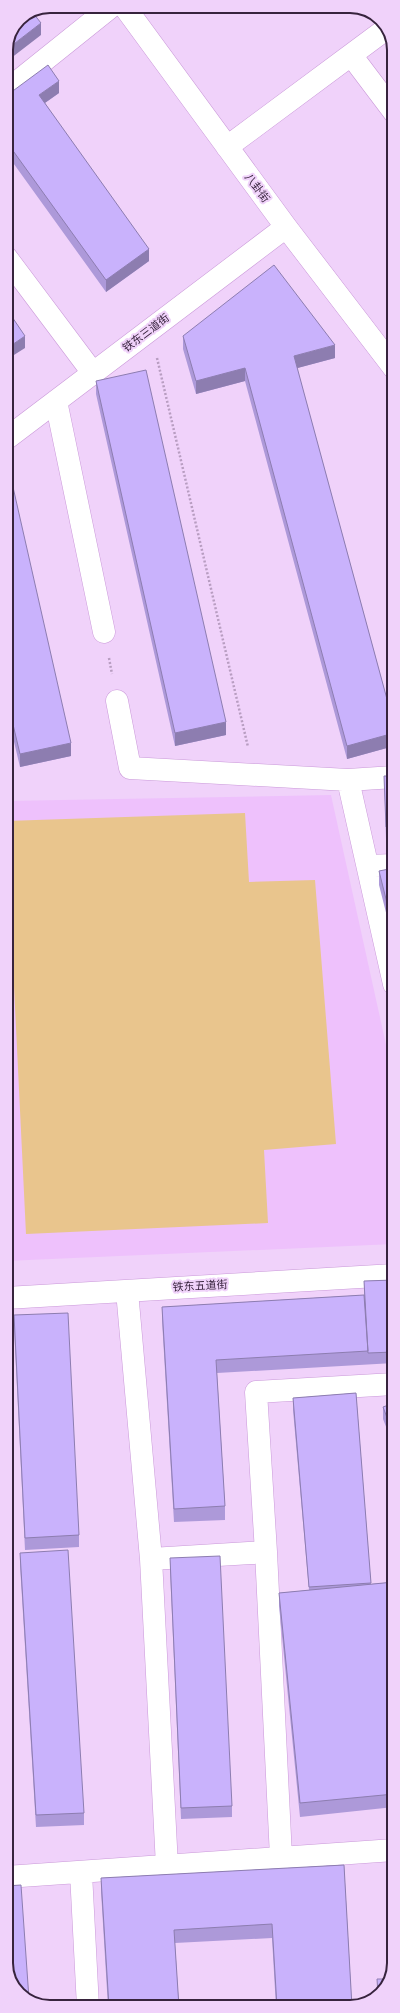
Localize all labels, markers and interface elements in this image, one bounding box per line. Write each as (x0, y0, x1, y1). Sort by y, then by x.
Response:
street label: 八卦街 (241, 170, 273, 206)
street label: 铁东三道街 (120, 310, 172, 356)
street label: 铁东五道街 (172, 1277, 228, 1295)

